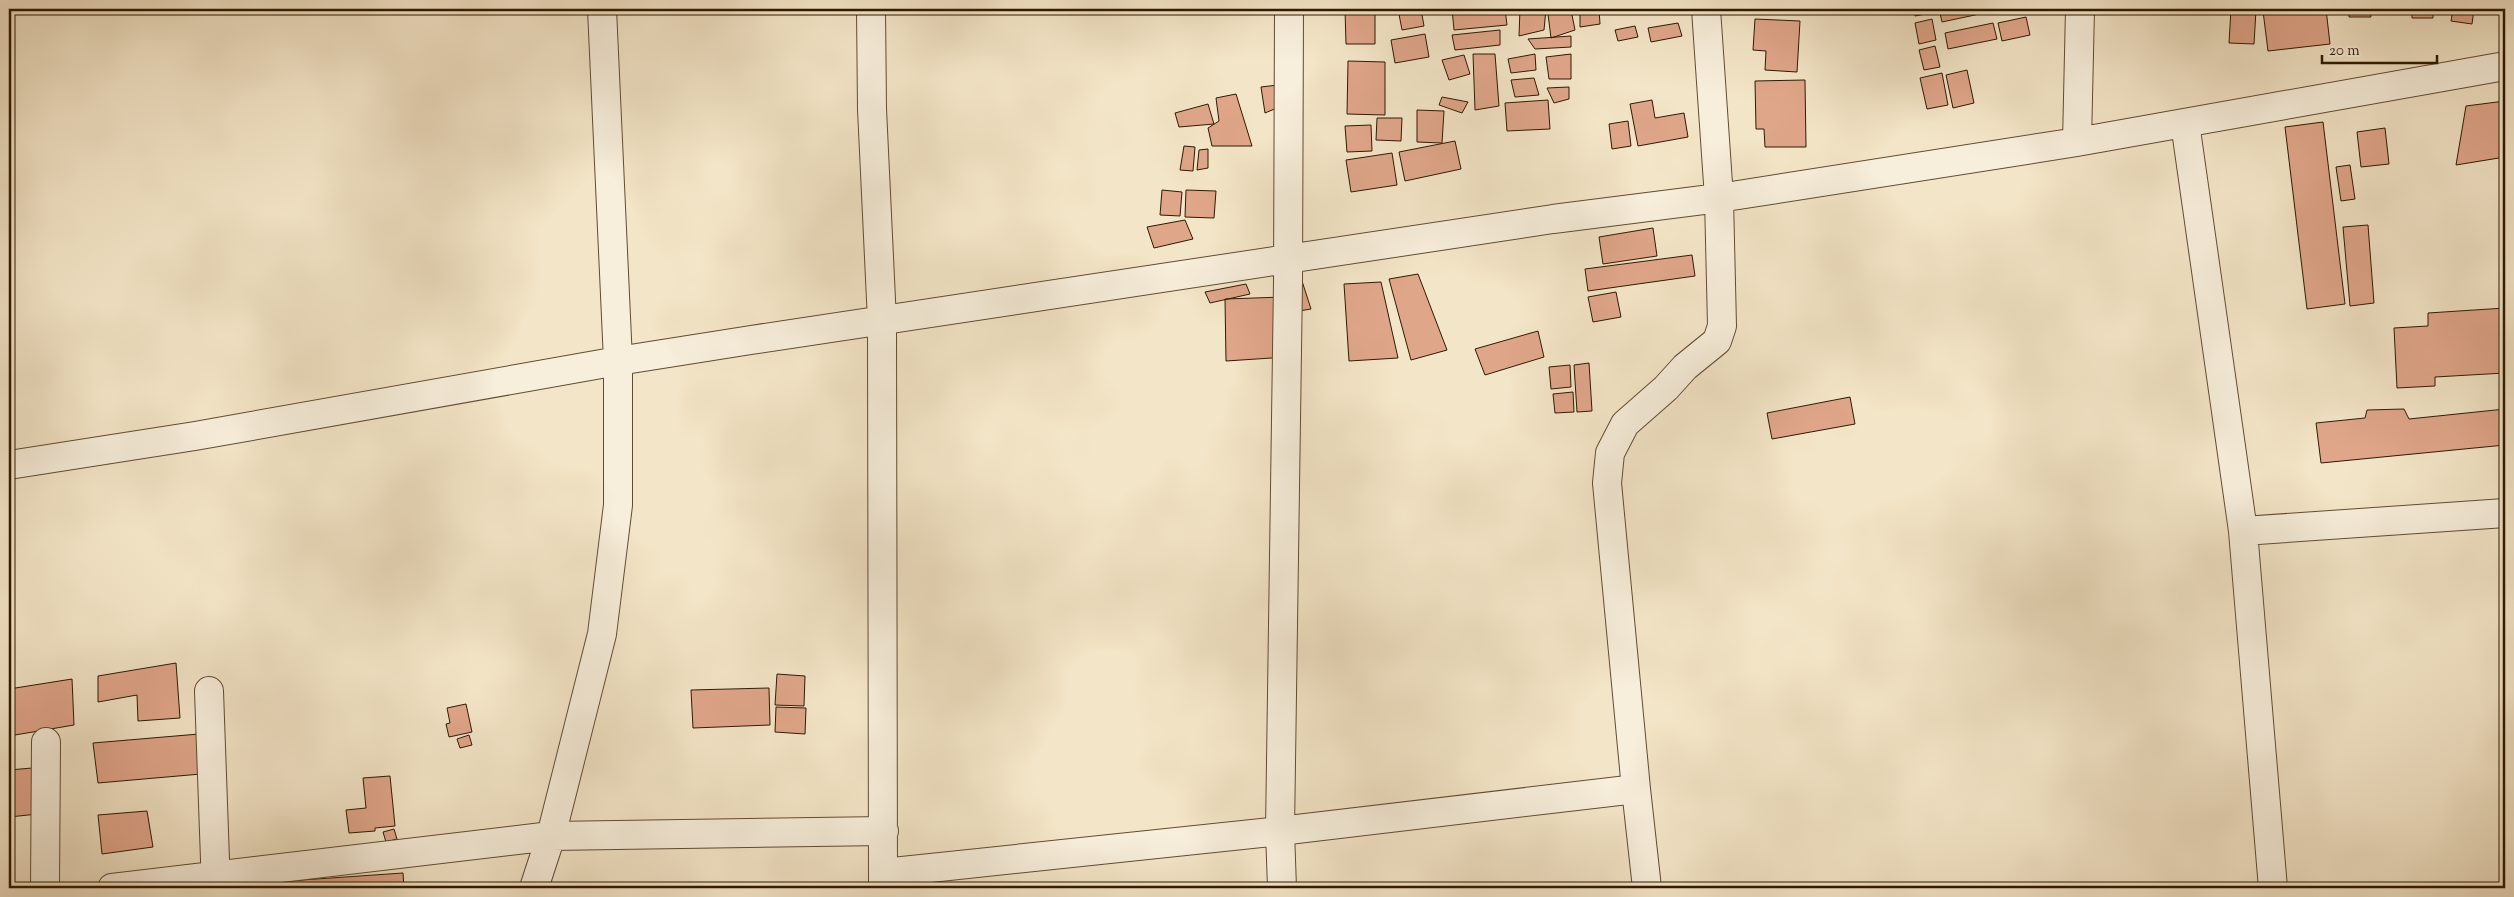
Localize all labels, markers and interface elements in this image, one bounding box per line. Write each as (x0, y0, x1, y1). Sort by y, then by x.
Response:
scale bar (2322, 32, 2436, 64)
text: 20 m (2329, 41, 2360, 62)

